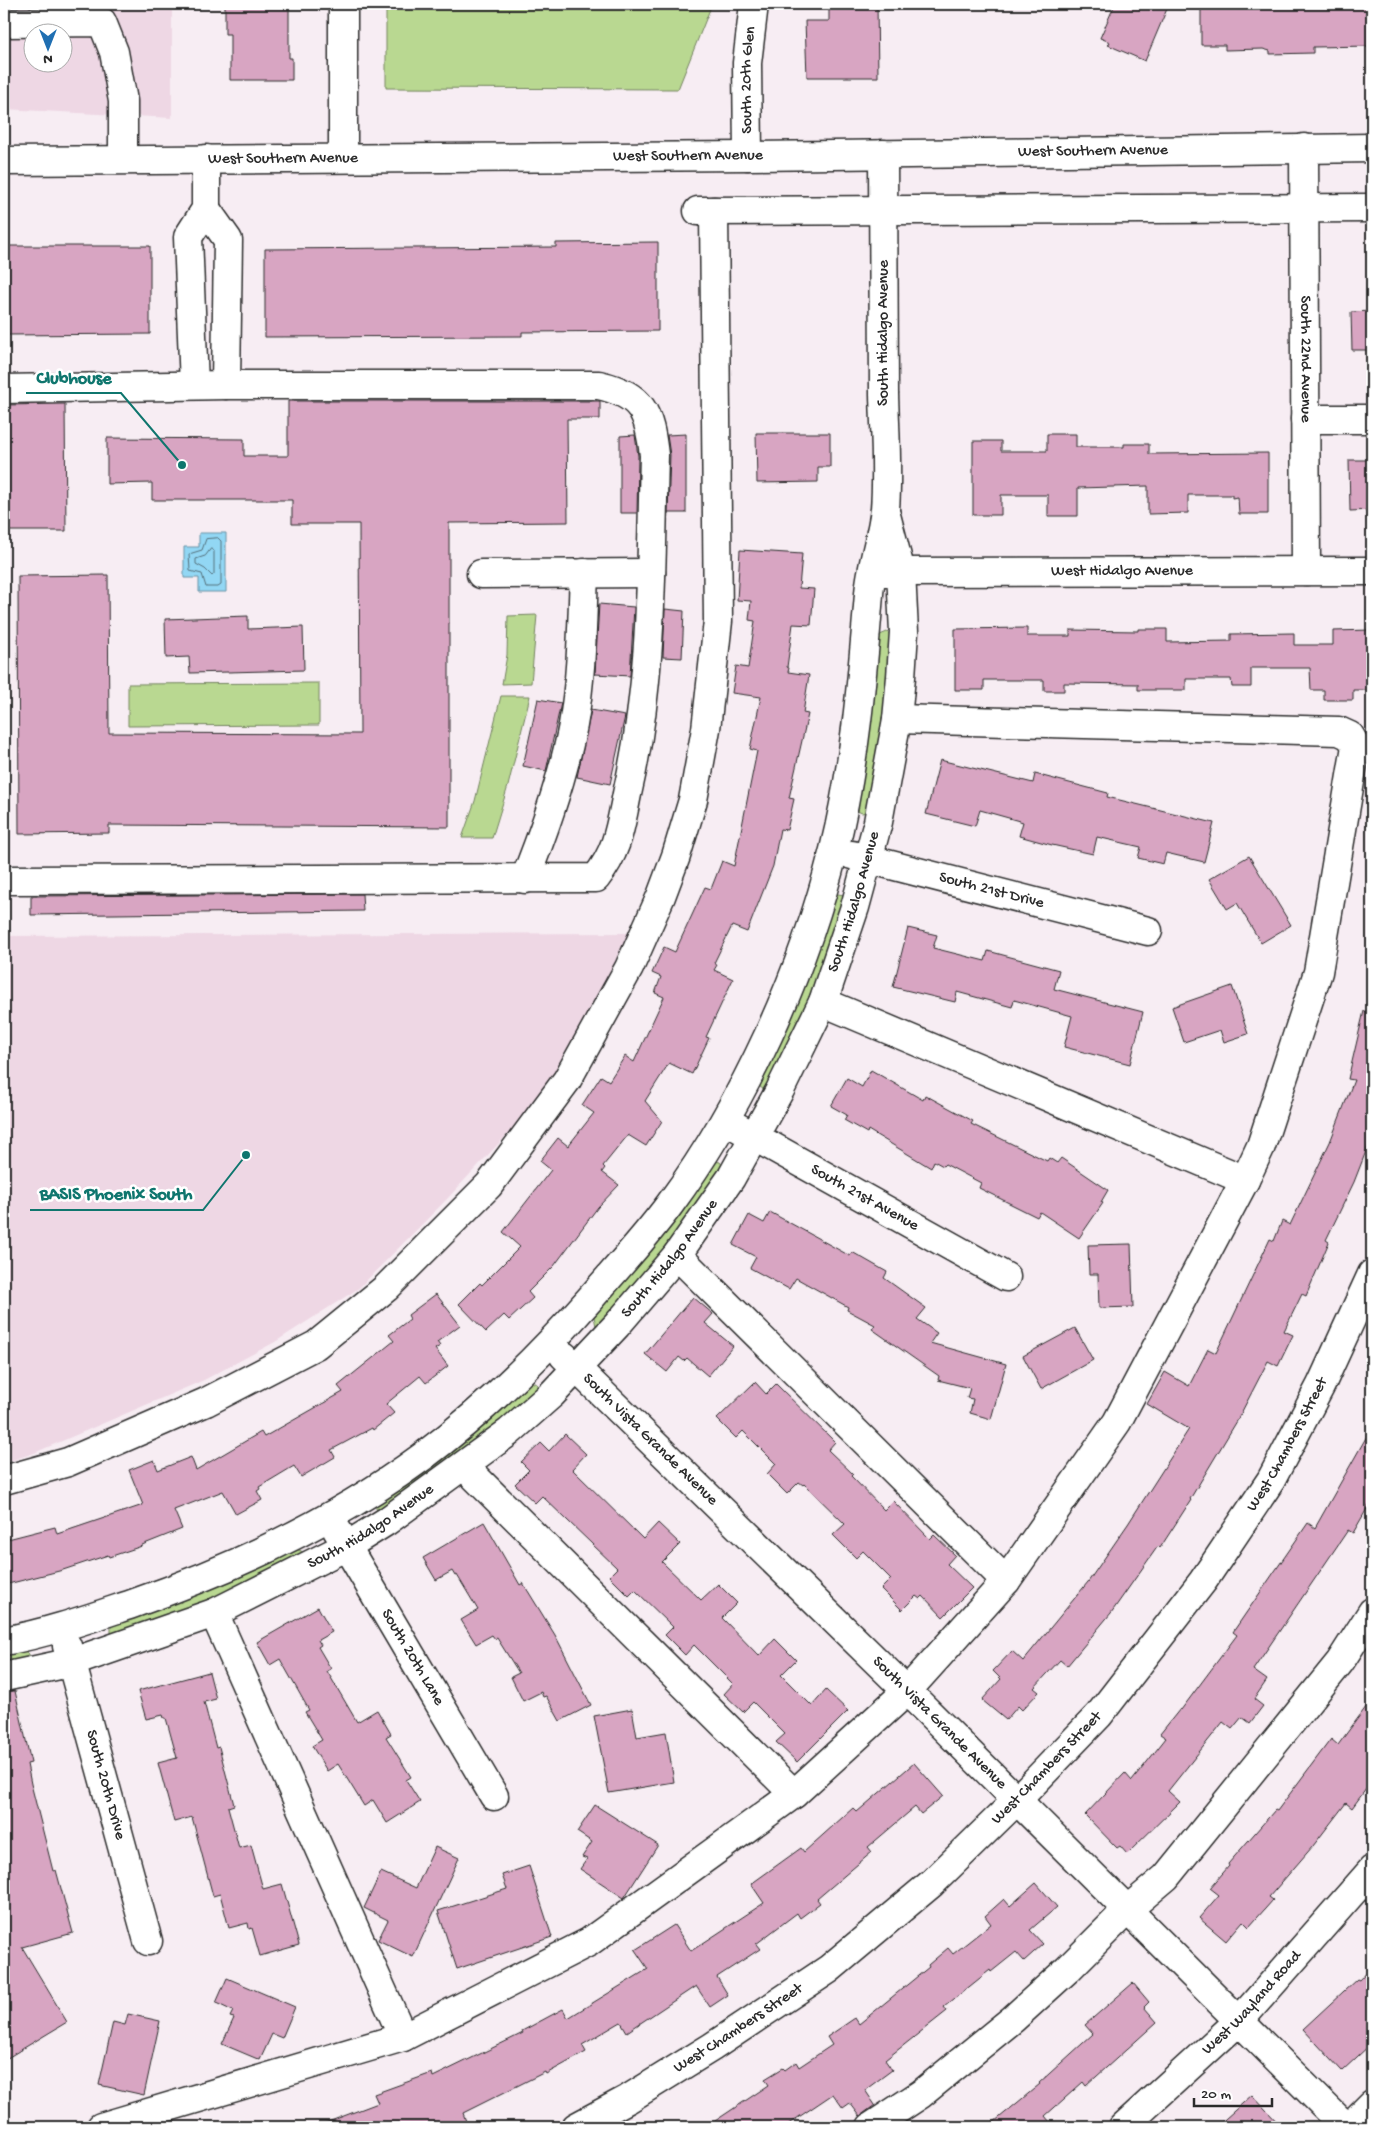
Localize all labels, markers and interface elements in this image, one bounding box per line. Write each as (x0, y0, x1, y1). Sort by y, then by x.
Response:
north arrow (22, 22, 72, 72)
street label: South 20th Glen (737, 25, 761, 134)
text: N (43, 50, 53, 67)
street label: West Southern Avenue (1018, 141, 1169, 162)
street label: West Southern Avenue (613, 146, 764, 166)
street label: West Southern Avenue (208, 149, 359, 169)
street label: South Hidalgo Avenue (875, 259, 894, 406)
street label: South 22nd Avenue (1295, 296, 1315, 423)
callout: Clubhouse (26, 360, 121, 393)
text: Clubhouse (35, 369, 112, 390)
street label: West Hidalgo Avenue (1051, 562, 1194, 581)
street label: South Hidalgo Avenue (824, 829, 885, 975)
street label: South 21st Drive (937, 868, 1047, 914)
street label: South 21st Avenue (807, 1160, 923, 1236)
callout: BASIS Phoenix South (30, 1177, 203, 1210)
text: BASIS Phoenix South (39, 1185, 193, 1206)
street label: South Hidalgo Avenue (618, 1195, 723, 1322)
street label: South Vista Grande Avenue (578, 1370, 722, 1511)
street label: West Chambers Street (1243, 1373, 1333, 1515)
street label: South Hidalgo Avenue (305, 1480, 438, 1574)
street label: South 20th Lane (376, 1606, 448, 1710)
street label: South Vista Grande Avenue (868, 1653, 1011, 1794)
street label: West Chambers Street (988, 1707, 1107, 1829)
street label: South 20th Drive (81, 1728, 129, 1843)
street label: West Wayland Road (1198, 1946, 1307, 2059)
street label: West Chambers Street (670, 1979, 808, 2078)
scale bar (1194, 2076, 1271, 2108)
text: 20 m (1201, 2086, 1231, 2104)

